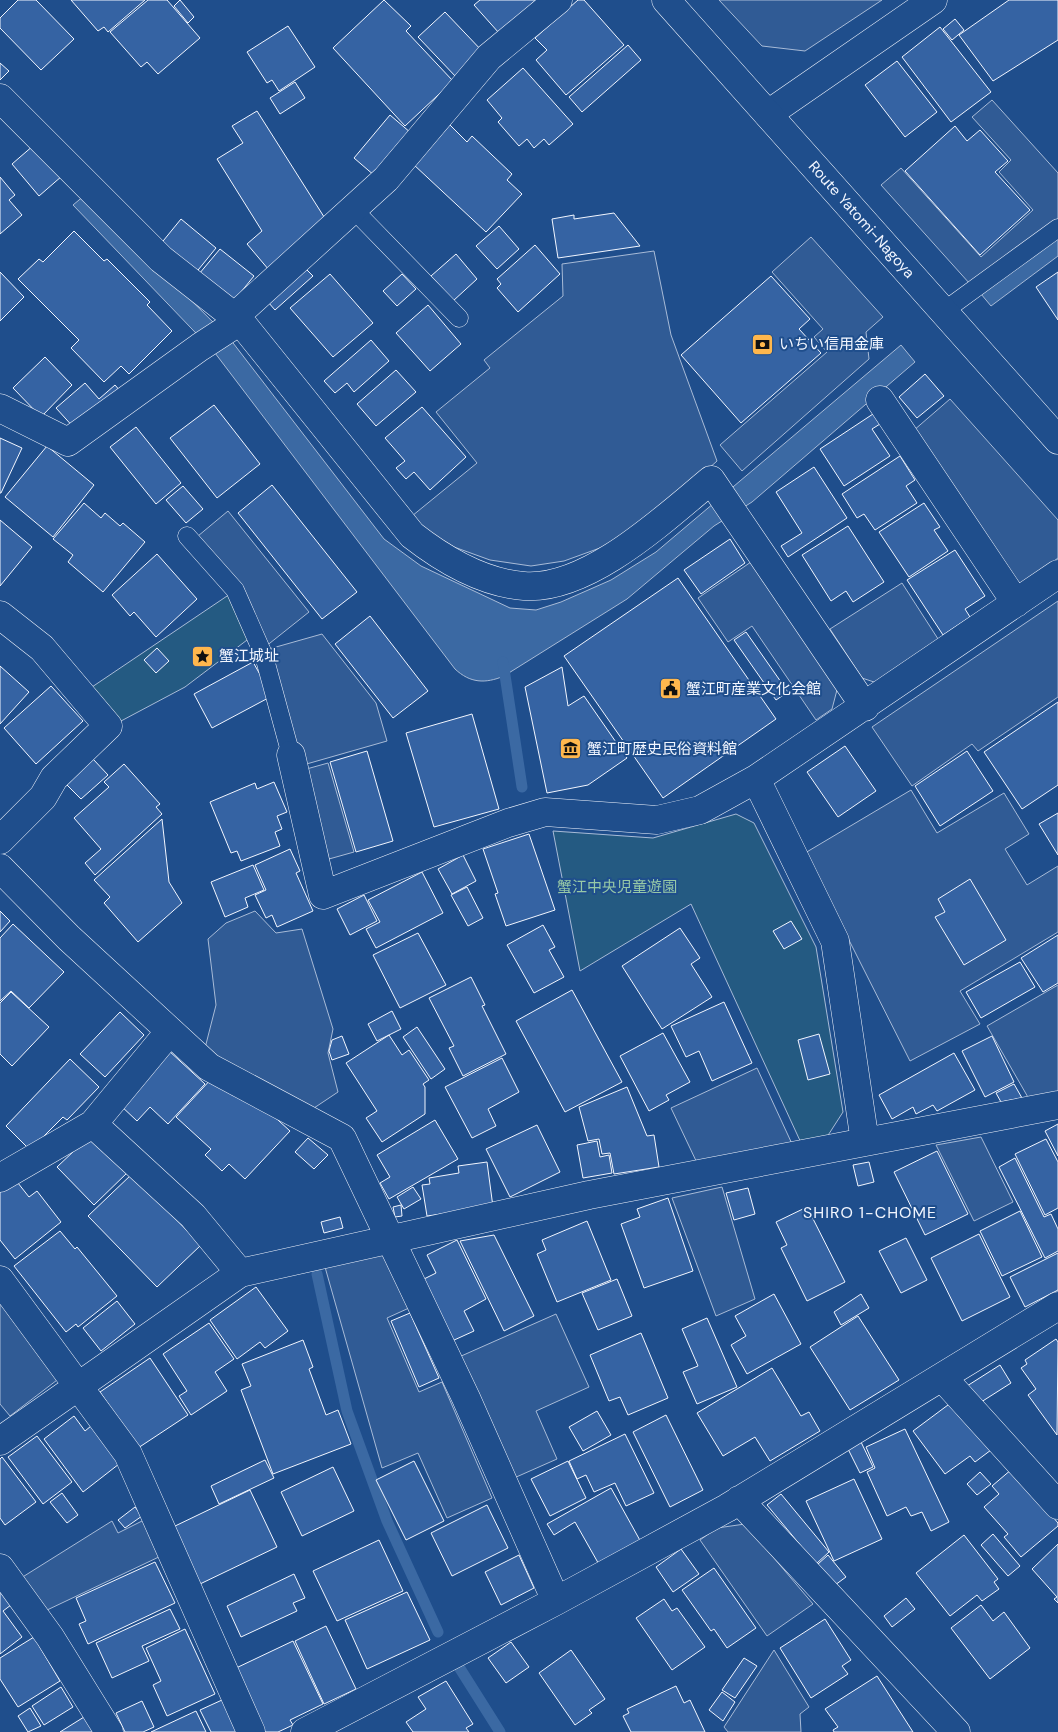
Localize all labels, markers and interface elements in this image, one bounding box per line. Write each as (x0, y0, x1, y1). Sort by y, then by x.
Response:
street label: Route Yatomi-Nagoya (804, 157, 919, 282)
bank icon: いちい信用金庫 (751, 332, 775, 356)
place label: いちい信用金庫 (779, 334, 884, 354)
place icon: 蟹江城址 (191, 644, 215, 668)
place label: 蟹江城址 (219, 646, 279, 666)
public building icon: 蟹江町産業文化会館 (658, 677, 682, 701)
place label: 蟹江町産業文化会館 (686, 679, 821, 699)
museum icon: 蟹江町歴史民俗資料館 (559, 737, 583, 761)
place label: 蟹江町歴史民俗資料館 (587, 739, 737, 759)
park label: 蟹江中央児童遊園 (557, 877, 677, 897)
district label: SHIRO 1-CHOME (803, 1202, 937, 1223)

